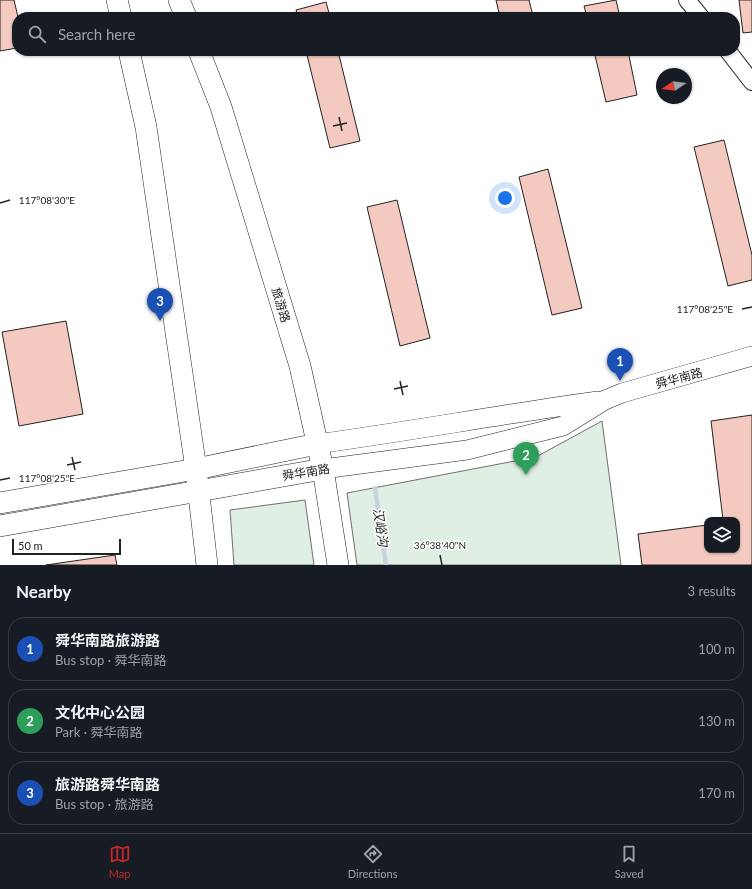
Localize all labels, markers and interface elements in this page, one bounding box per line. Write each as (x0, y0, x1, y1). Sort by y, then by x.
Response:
search box (12, 12, 740, 56)
icon: search (26, 23, 48, 45)
text: Search here (58, 25, 135, 43)
north arrow (656, 68, 692, 104)
your location (495, 188, 515, 208)
text: 117°08'30"E (19, 194, 75, 206)
street label: 旅游路 (269, 286, 293, 324)
pin: 3 (147, 288, 173, 321)
text: 117°08'25"E (677, 303, 733, 315)
pin: 1 (607, 348, 633, 381)
street label: 舜华南路 (654, 365, 704, 391)
pin: 2 (513, 442, 539, 475)
street label: 舜华南路 (281, 461, 331, 483)
text: 117°08'25"E (19, 472, 75, 484)
water label: 汉峪沟 (370, 507, 392, 549)
map controls (704, 517, 740, 553)
button: layers (704, 517, 740, 553)
scale bar (12, 537, 121, 556)
text: 50 m (18, 539, 43, 552)
text: 36°38'40"N (414, 539, 466, 551)
text: Nearby (16, 581, 71, 602)
text: 3 results (688, 583, 736, 599)
text: 舜华南路旅游路 (55, 631, 160, 649)
text: 1 (26, 641, 34, 657)
text: 100 m (698, 641, 735, 657)
text: Bus stop · 舜华南路 (55, 652, 166, 668)
text: 文化中心公园 (55, 703, 145, 721)
text: 2 (26, 713, 34, 729)
text: 130 m (698, 713, 735, 729)
text: Park · 舜华南路 (55, 724, 142, 740)
text: 旅游路舜华南路 (55, 775, 160, 793)
text: 3 (26, 785, 34, 801)
text: 170 m (698, 785, 735, 801)
text: Bus stop · 旅游路 (55, 796, 153, 812)
tab: Map (109, 843, 131, 880)
tab: Directions (348, 843, 397, 880)
tab: Saved (615, 843, 643, 880)

